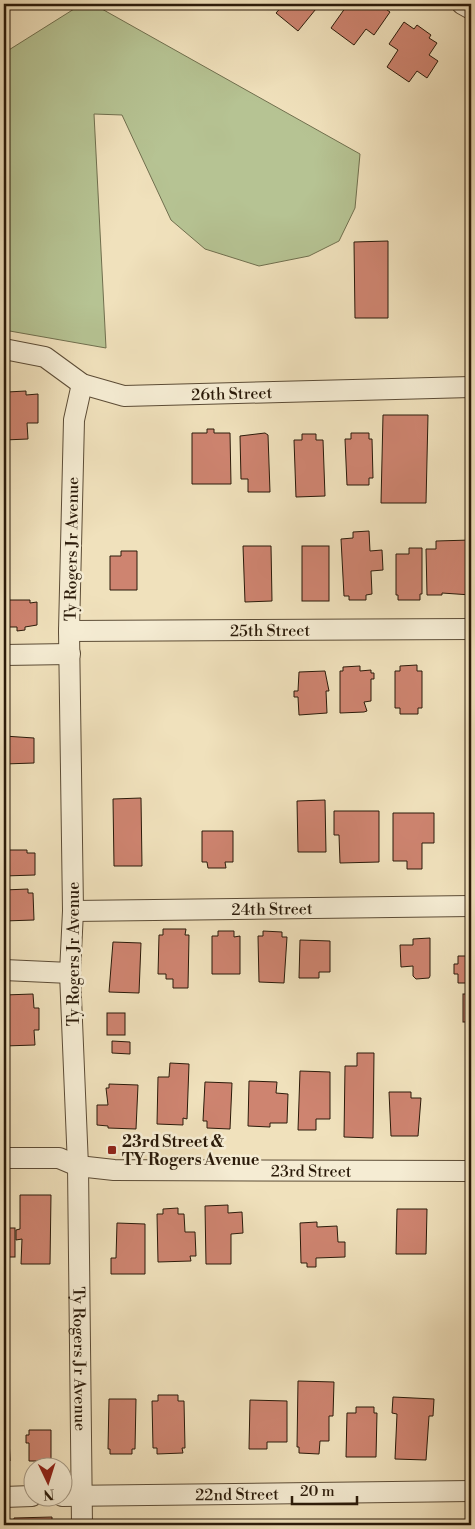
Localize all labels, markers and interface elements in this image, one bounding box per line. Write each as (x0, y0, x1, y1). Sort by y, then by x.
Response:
street label: 26th Street (191, 383, 273, 405)
street label: Ty Rogers Jr Avenue (61, 477, 83, 621)
street label: 25th Street (230, 621, 310, 641)
street label: Ty Rogers Jr Avenue (64, 882, 84, 1026)
street label: 24th Street (231, 899, 313, 920)
place label: 23rd Street & TY Rogers Avenue (122, 1132, 260, 1170)
marker: 23rd Street & TY Rogers Avenue (106, 1144, 118, 1156)
street label: 23rd Street (271, 1161, 352, 1182)
street label: Ty Rogers Jr Avenue (68, 1286, 90, 1431)
north arrow (22, 1456, 72, 1506)
scale bar (292, 1474, 358, 1506)
text: 20 m (300, 1482, 335, 1501)
street label: 22nd Street (195, 1484, 279, 1505)
text: N (43, 1485, 55, 1503)

